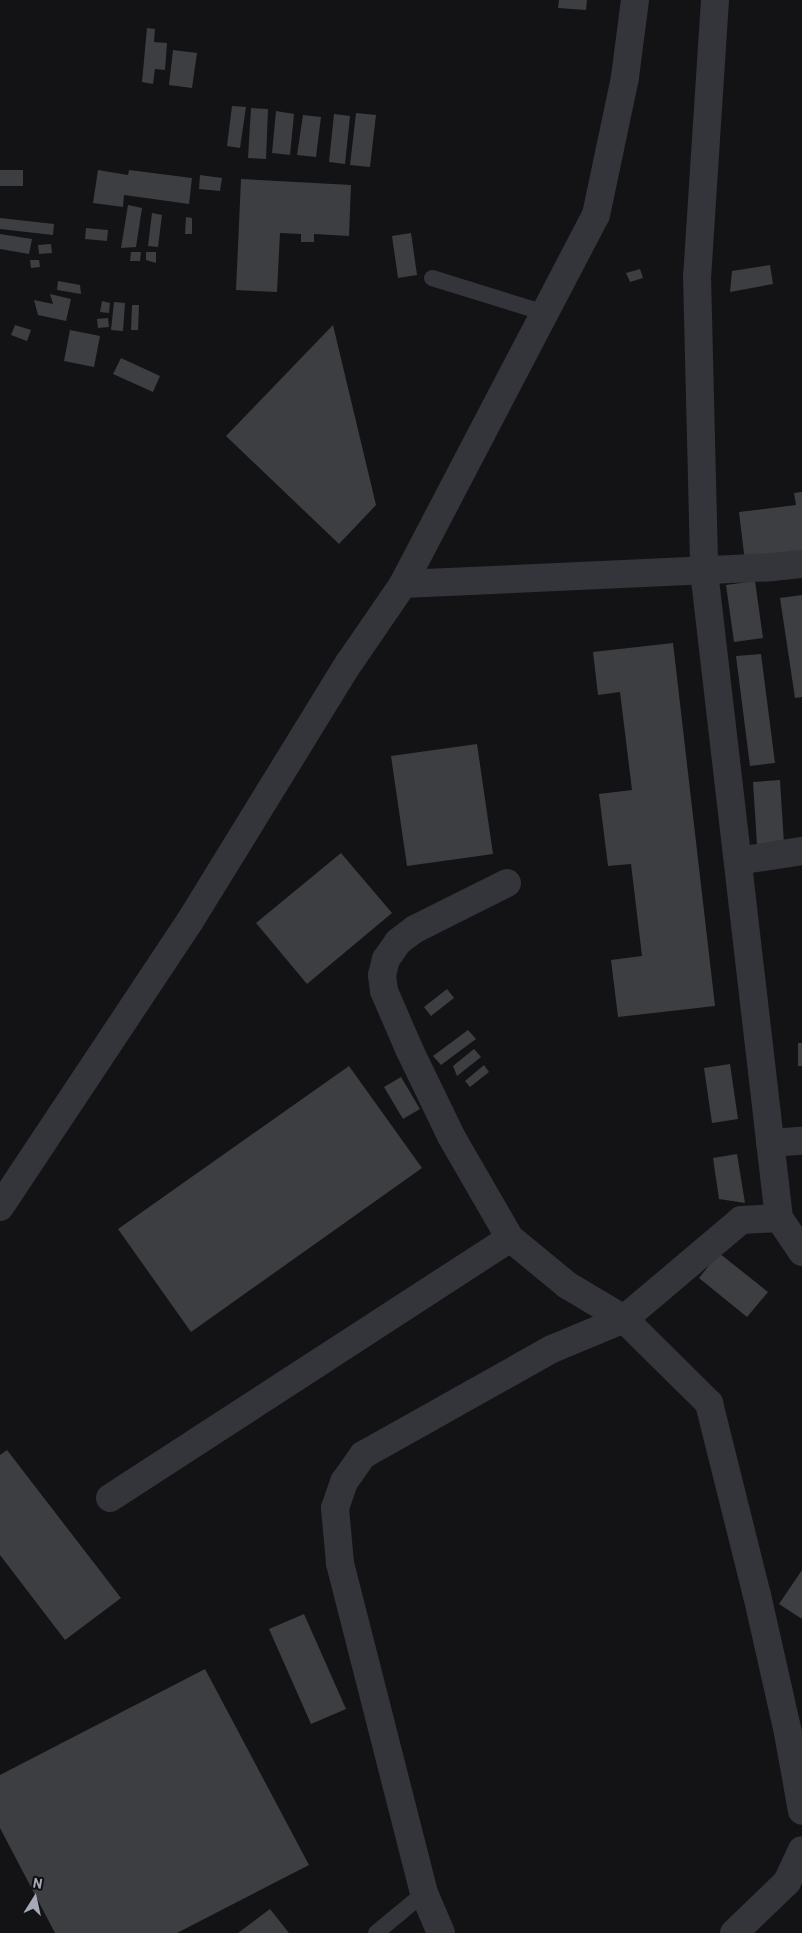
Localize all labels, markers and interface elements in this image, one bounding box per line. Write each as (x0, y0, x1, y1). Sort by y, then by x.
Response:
north arrow (10, 1873, 60, 1923)
text: N (32, 1874, 44, 1892)

